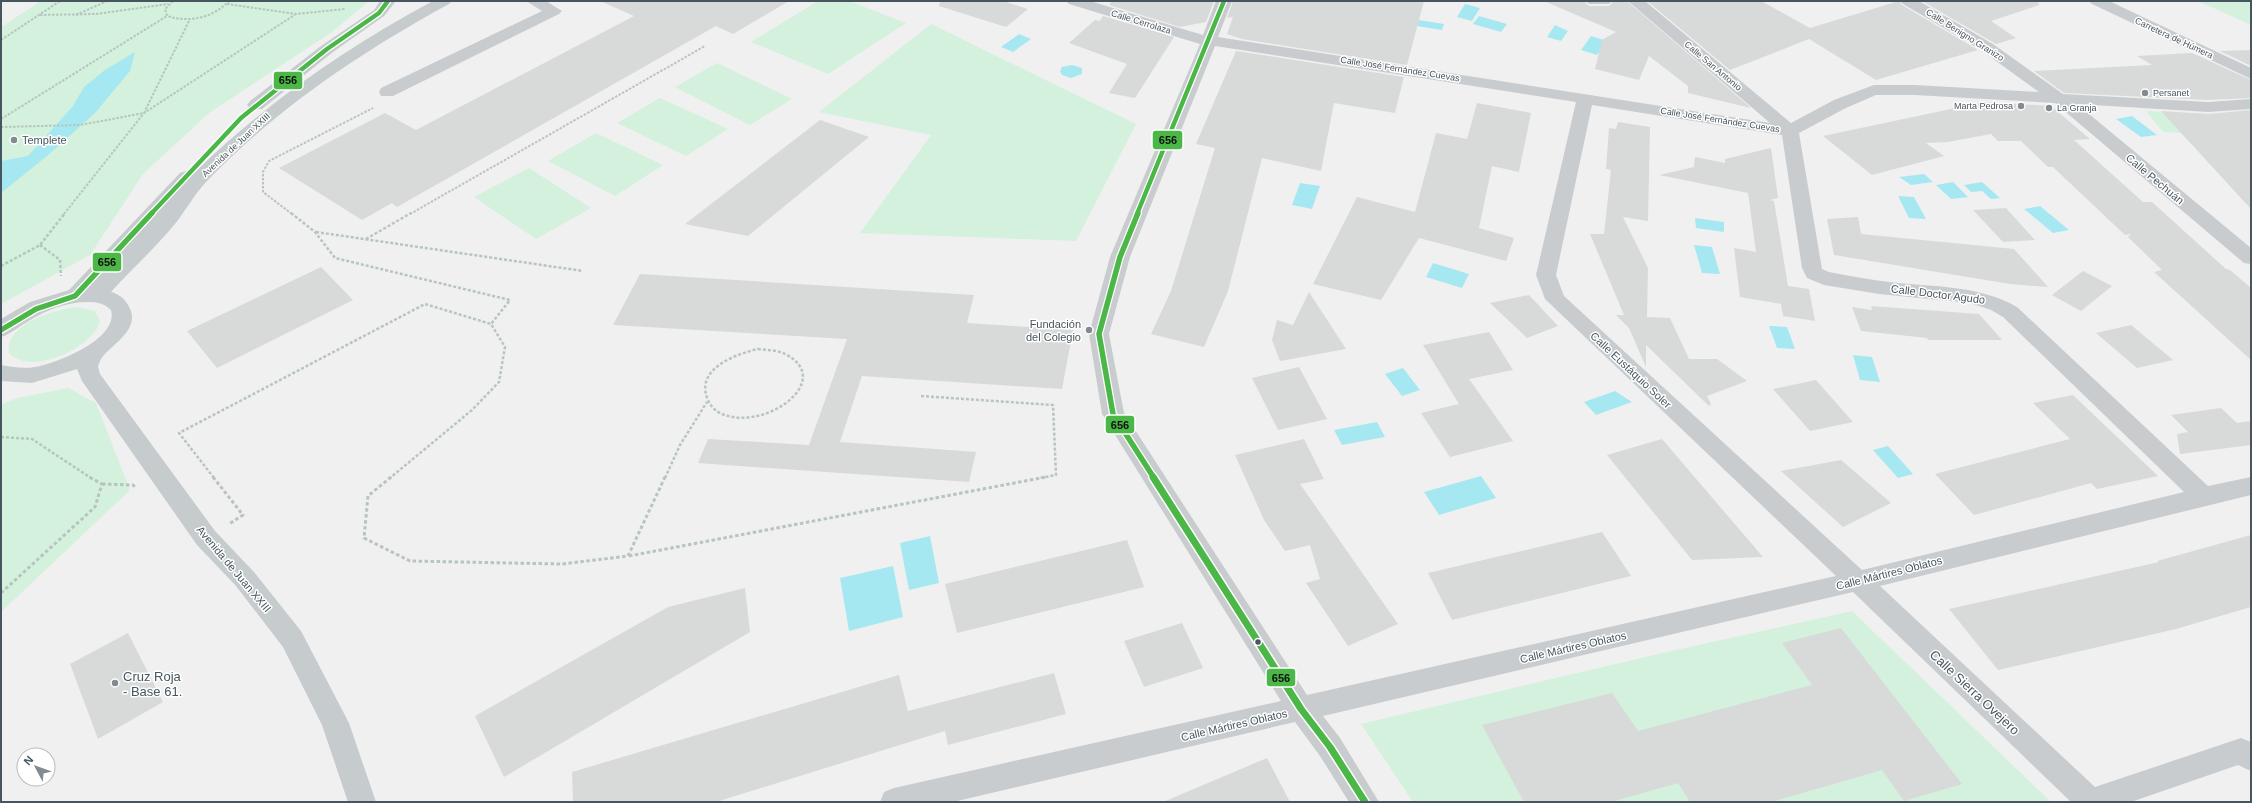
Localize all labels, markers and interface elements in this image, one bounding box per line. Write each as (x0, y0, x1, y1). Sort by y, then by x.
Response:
street label: Calle Benigno Granizo (1924, 7, 2006, 63)
street label: Calle Cerrolaza (1110, 8, 1172, 36)
street label: Carretera de Húmera (2133, 15, 2215, 61)
street label: Calle San Antonio (1682, 39, 1744, 93)
street label: Calle José Fernández Cuevas (1340, 55, 1461, 83)
line badge: 656 (273, 71, 303, 90)
text: 656 (279, 74, 297, 86)
marker: Persanet (2140, 88, 2150, 98)
place label: Persanet (2153, 88, 2190, 98)
place label: Marta Pedrosa (1954, 101, 2013, 111)
marker: Marta Pedrosa (2016, 101, 2026, 111)
marker: La Granja (2044, 103, 2054, 113)
place label: La Granja (2057, 103, 2097, 113)
street label: Calle José Fernández Cuevas (1660, 106, 1781, 134)
street label: Avenida de Juan XXIII (200, 111, 272, 179)
line badge: 656 (1152, 130, 1183, 150)
place label: Templete (22, 134, 67, 146)
text: 656 (1159, 134, 1177, 146)
marker: Templete (9, 135, 19, 145)
street label: Calle Pechuán (2124, 151, 2186, 207)
line badge: 656 (92, 252, 122, 272)
text: 656 (98, 256, 116, 268)
street label: Calle Doctor Agudo (1890, 282, 1986, 306)
place label: Fundación del Colegio (1026, 318, 1081, 343)
marker: Fundación del Colegio (1084, 325, 1094, 335)
street label: Calle Eustáquio Soler (1588, 330, 1674, 411)
line badge: 656 (1105, 415, 1135, 434)
text: 656 (1111, 419, 1129, 431)
street label: Avenida de Juan XXIII (194, 524, 274, 614)
street label: Calle Mártires Oblatos (1835, 554, 1944, 592)
street label: Calle Mártires Oblatos (1519, 629, 1628, 665)
unlabelled marker (1253, 637, 1263, 647)
street label: Calle Sierra Ovejero (1927, 647, 2023, 738)
line badge: 656 (1266, 668, 1296, 687)
place label: Cruz Roja - Base 61. (123, 669, 182, 699)
text: 656 (1272, 672, 1290, 684)
marker: Cruz Roja - Base 61. (110, 678, 120, 688)
street label: Calle Mártires Oblatos (1180, 707, 1289, 743)
north arrow (16, 747, 56, 787)
text: N (21, 753, 36, 767)

